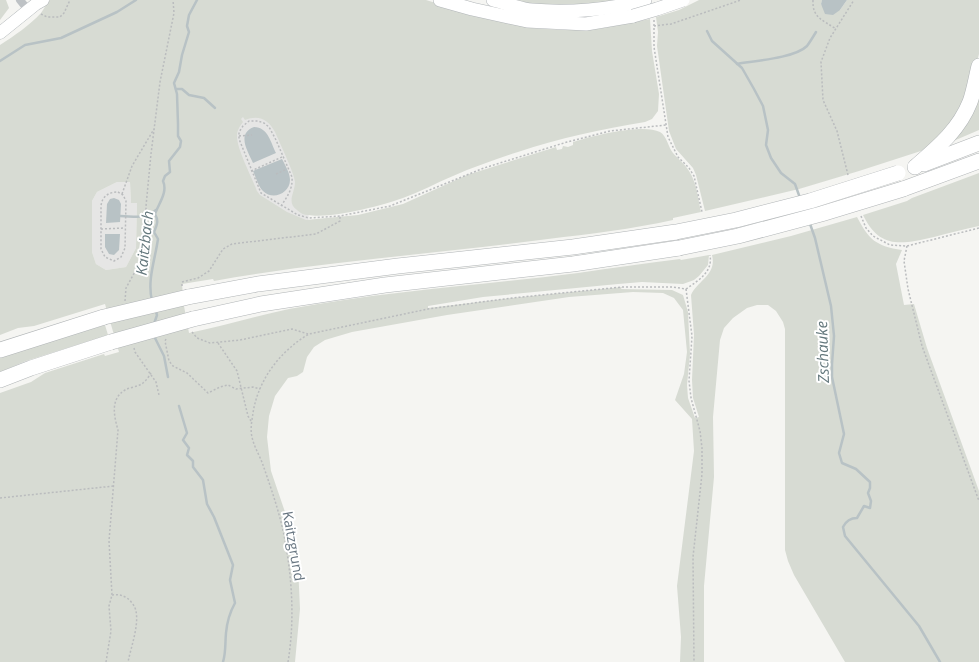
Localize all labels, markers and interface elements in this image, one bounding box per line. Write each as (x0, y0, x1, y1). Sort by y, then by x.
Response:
water label: Kaitzbach (131, 210, 157, 276)
water label: Zschauke (811, 320, 833, 384)
street label: Kaitzgrund (279, 510, 309, 582)

